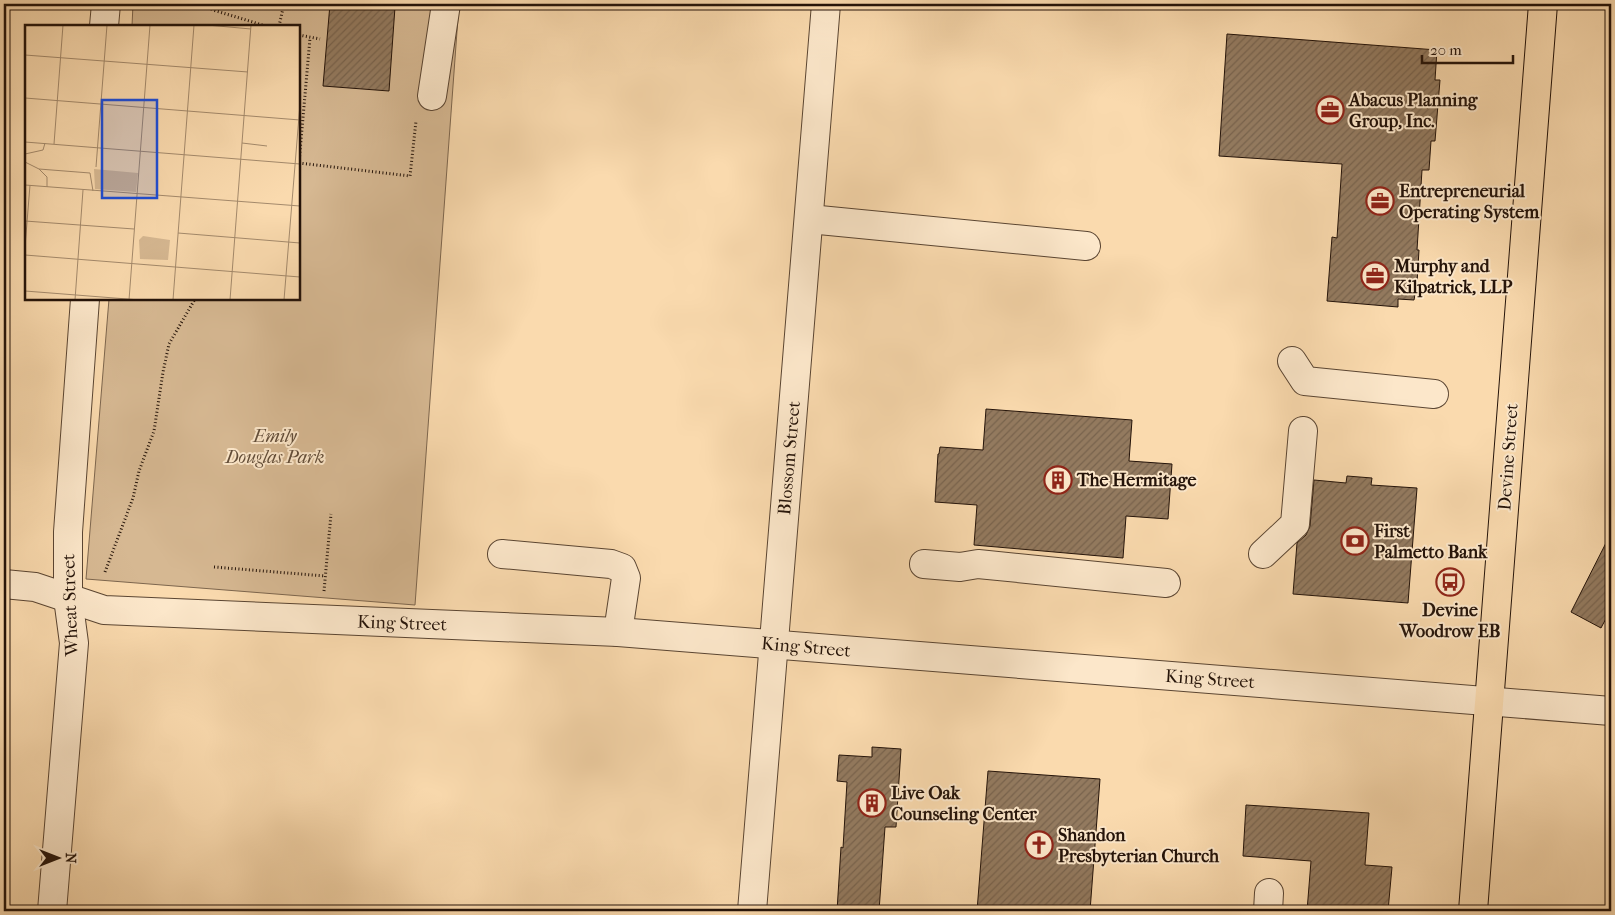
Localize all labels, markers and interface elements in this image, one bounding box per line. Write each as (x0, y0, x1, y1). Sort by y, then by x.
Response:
inset map (25, 25, 300, 300)
scale bar (1422, 32, 1514, 64)
text: 20 m (1430, 41, 1462, 59)
place label: Abacus Planning Group, Inc. (1348, 90, 1479, 132)
office icon: Abacus Planning Group, Inc. (1315, 95, 1345, 125)
place label: Entrepreneurial Operating System (1399, 181, 1540, 223)
office icon: Entrepreneurial Operating System (1365, 186, 1395, 216)
place label: Murphy and Kilpatrick, LLP (1393, 256, 1512, 298)
office icon: Murphy and Kilpatrick, LLP (1360, 261, 1390, 291)
street label: Blossom Street (774, 400, 805, 516)
street label: Devine Street (1494, 402, 1523, 511)
park label: Emily Douglas Park (224, 426, 325, 468)
building icon: The Hermitage (1043, 465, 1073, 495)
place label: The Hermitage (1076, 470, 1196, 491)
place label: First Palmetto Bank (1373, 521, 1488, 563)
bank icon: First Palmetto Bank (1340, 526, 1370, 556)
street label: Wheat Street (58, 553, 83, 658)
bus stop icon: Devine Woodrow EB (1435, 567, 1465, 597)
place label: Devine Woodrow EB (1399, 600, 1501, 642)
street label: King Street (357, 611, 448, 636)
street label: King Street (760, 633, 852, 662)
street label: King Street (1164, 666, 1256, 693)
place label: Live Oak Counseling Center (891, 783, 1037, 825)
building icon: Live Oak Counseling Center (857, 788, 887, 818)
place label: Shandon Presbyterian Church (1058, 825, 1220, 867)
church icon: Shandon Presbyterian Church (1024, 830, 1054, 860)
north arrow (32, 832, 82, 882)
text: N (62, 853, 79, 864)

